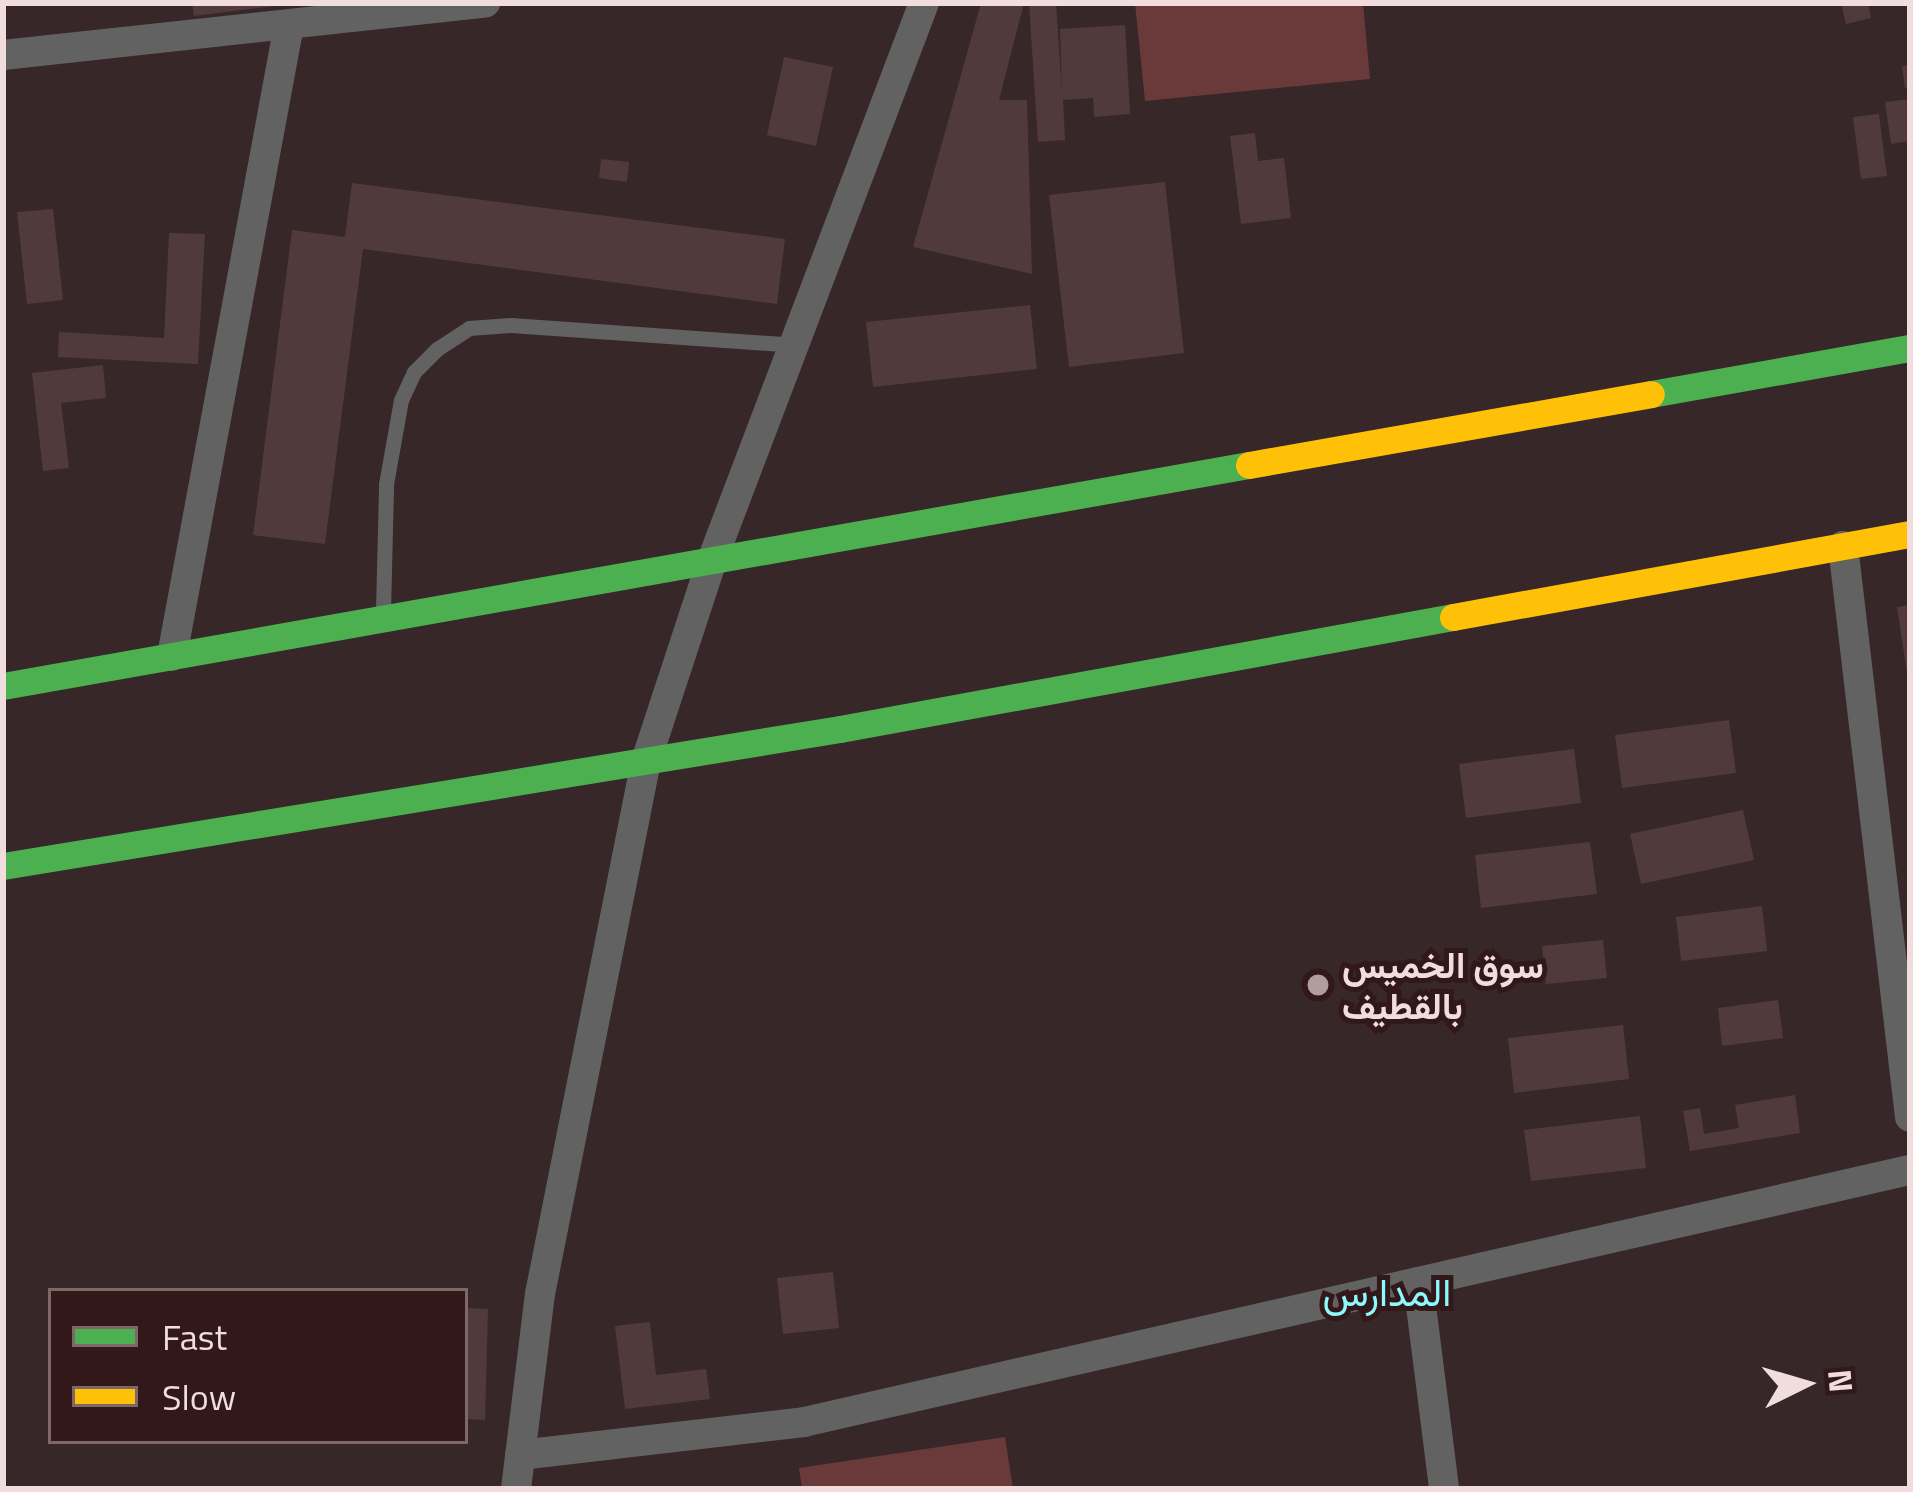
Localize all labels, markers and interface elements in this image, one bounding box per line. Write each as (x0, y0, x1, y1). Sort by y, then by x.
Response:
place label: سوق الخميس بالقطيف (1342, 942, 1544, 1027)
marker: سوق الخميس بالقطيف (1305, 972, 1331, 998)
district label: المدارس (1323, 1269, 1451, 1315)
legend (48, 1288, 468, 1444)
text: Fast (162, 1309, 227, 1364)
north arrow (1745, 1324, 1865, 1444)
text: N (1815, 1367, 1867, 1394)
text: Slow (162, 1369, 236, 1424)

